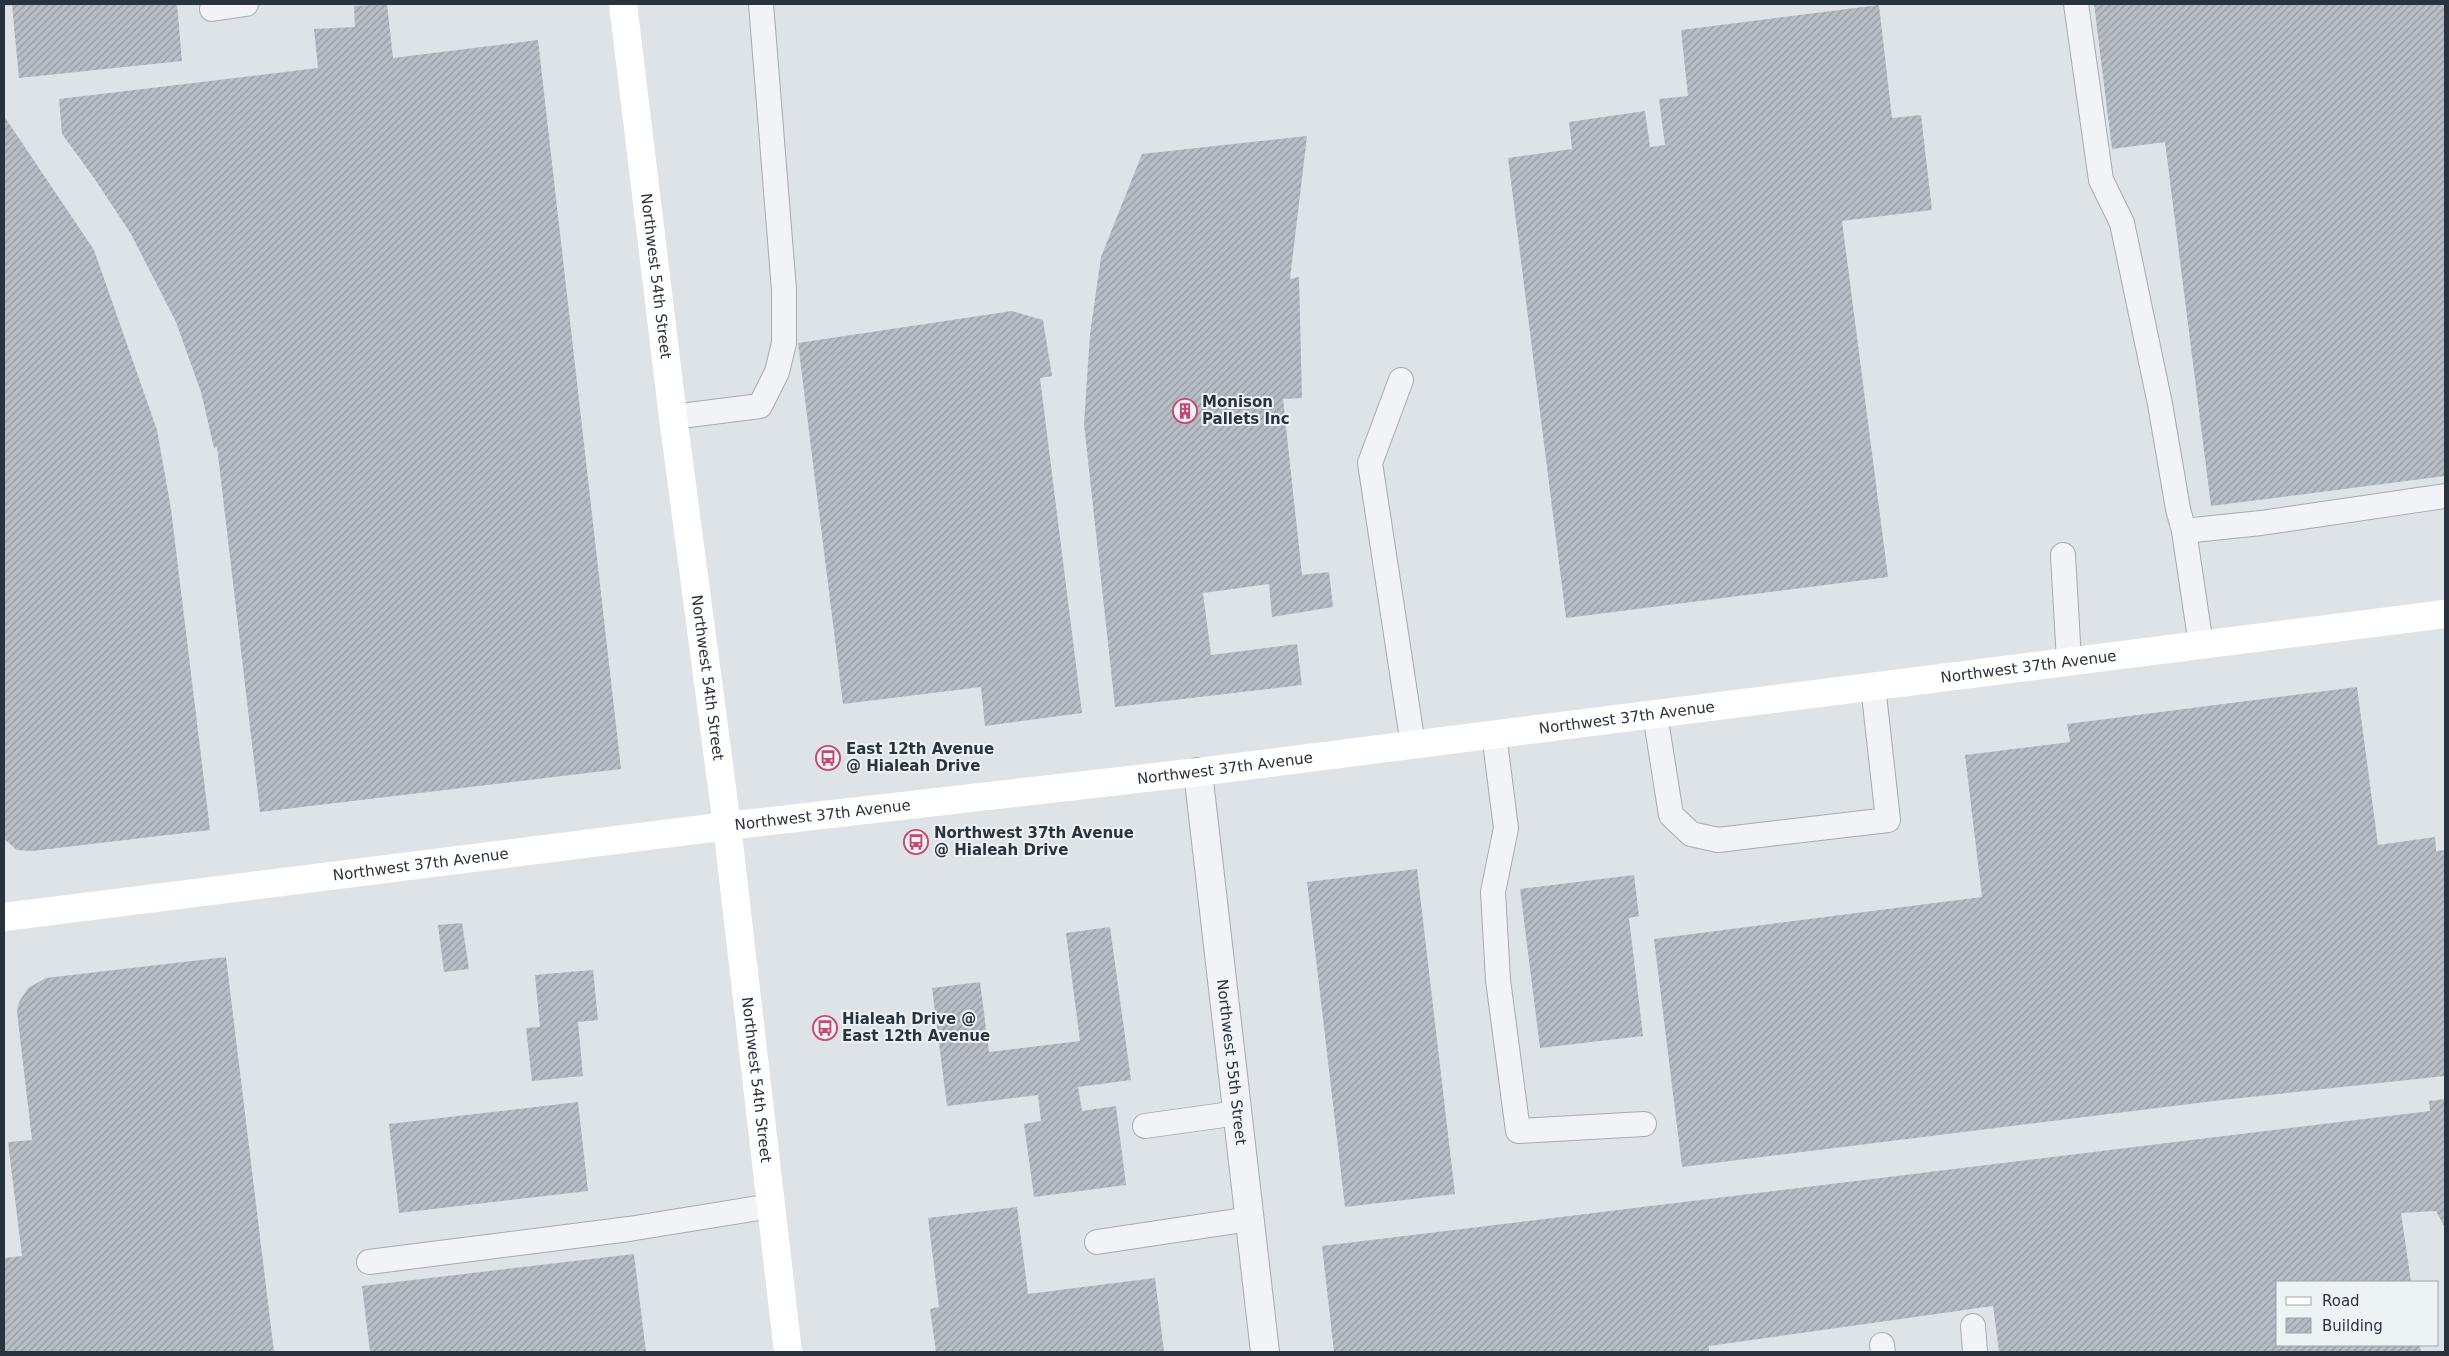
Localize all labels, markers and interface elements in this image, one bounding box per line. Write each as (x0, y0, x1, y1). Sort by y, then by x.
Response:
street label: Northwest 54th Street (637, 192, 675, 360)
place label: Monison Pallets Inc (1202, 393, 1290, 428)
building icon: Monison Pallets Inc (1172, 398, 1198, 424)
street label: Northwest 54th Street (688, 594, 727, 762)
street label: Northwest 37th Avenue (1940, 647, 2118, 687)
street label: Northwest 37th Avenue (1538, 698, 1716, 738)
place label: East 12th Avenue @ Hialeah Drive (846, 740, 994, 775)
bus stop icon: East 12th Avenue @ Hialeah Drive (815, 745, 841, 771)
street label: Northwest 37th Avenue (1136, 749, 1314, 788)
street label: Northwest 37th Avenue (734, 796, 912, 834)
place label: Northwest 37th Avenue @ Hialeah Drive (934, 824, 1134, 859)
bus stop icon: Northwest 37th Avenue @ Hialeah Drive (903, 829, 929, 855)
street label: Northwest 37th Avenue (332, 845, 510, 885)
street label: Northwest 55th Street (1213, 978, 1250, 1146)
street label: Northwest 54th Street (738, 996, 775, 1164)
place label: Hialeah Drive @ East 12th Avenue (842, 1010, 990, 1045)
bus stop icon: Hialeah Drive @ East 12th Avenue (812, 1015, 838, 1041)
legend (2276, 1281, 2439, 1346)
text: Road (2322, 1292, 2360, 1310)
text: Building (2322, 1317, 2383, 1335)

